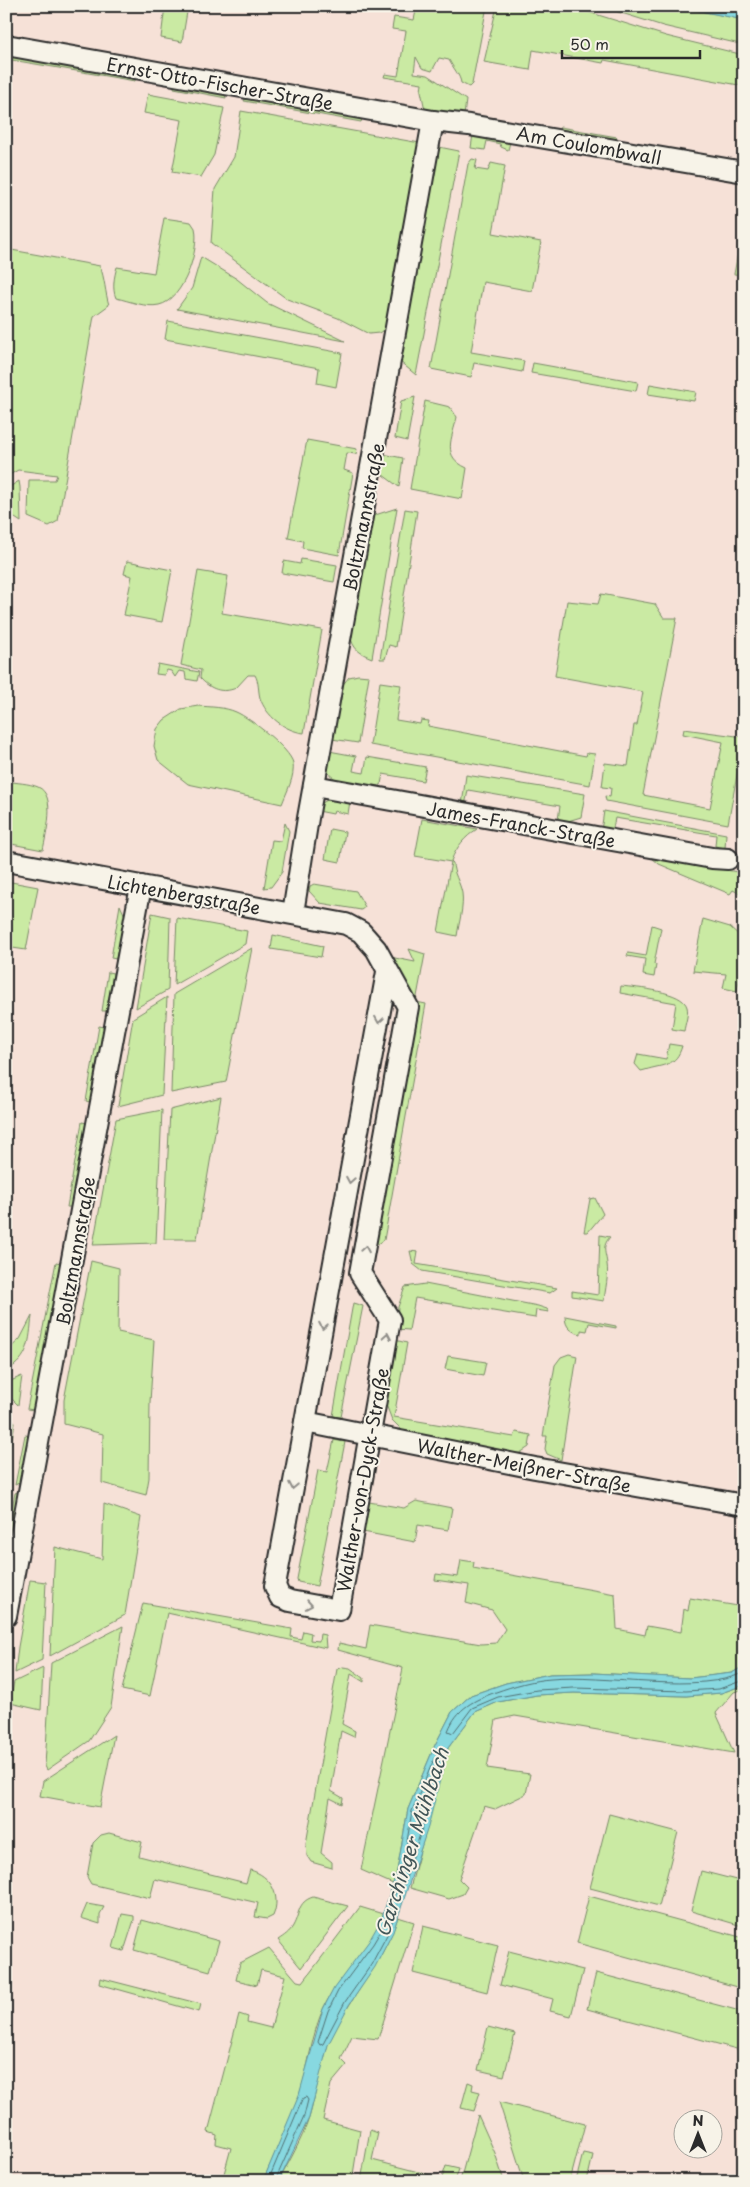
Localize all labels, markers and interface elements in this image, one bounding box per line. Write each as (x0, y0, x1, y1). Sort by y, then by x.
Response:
scale bar (562, 28, 700, 60)
text: 50 m (570, 32, 609, 55)
street label: Ernst-Otto-Fischer-Straße (105, 50, 335, 116)
street label: Am Coulombwall (515, 119, 663, 171)
street label: Boltzmannstraße (335, 441, 391, 593)
street label: James-Franck-Straße (424, 794, 618, 854)
street label: Lichtenbergstraße (105, 867, 263, 921)
one-way arrow (374, 1015, 384, 1024)
street label: Boltzmannstraße (49, 1174, 101, 1328)
one-way arrow (346, 1175, 356, 1184)
one-way arrow (359, 1245, 369, 1254)
one-way arrow (319, 1322, 329, 1331)
one-way arrow (382, 1332, 392, 1341)
street label: Walther-von-Dyck-Straße (329, 1366, 395, 1594)
street label: Walther-Meißner-Straße (415, 1431, 633, 1499)
one-way arrow (288, 1482, 298, 1490)
one-way arrow (305, 1599, 314, 1609)
water label: Garchinger Mühlbach (367, 1743, 455, 1940)
north arrow (672, 2110, 722, 2160)
text: N (692, 2110, 704, 2131)

